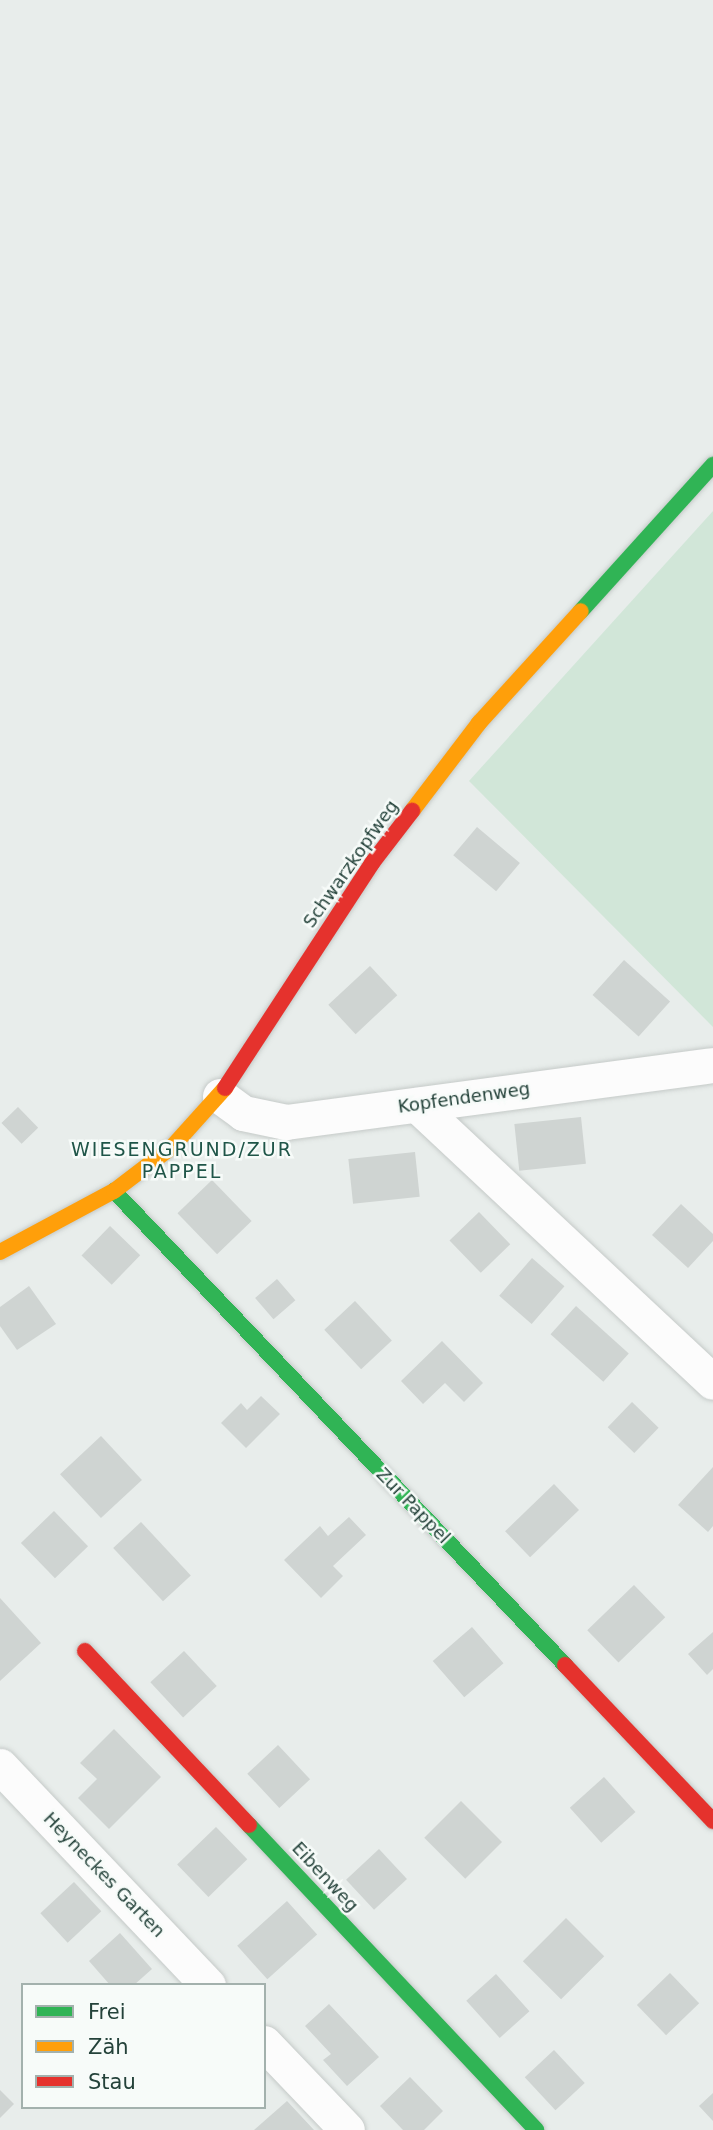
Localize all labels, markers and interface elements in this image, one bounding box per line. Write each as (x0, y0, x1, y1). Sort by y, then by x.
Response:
street label: Schwarzkopfweg (299, 796, 403, 932)
street label: Kopfendenweg (396, 1078, 532, 1118)
district label: WIESENGRUND/ZUR PAPPEL (73, 1139, 291, 1183)
street label: Zur Pappel (372, 1464, 454, 1548)
street label: Heyneckes Garten (39, 1808, 169, 1942)
street label: Eibenweg (287, 1838, 363, 1916)
legend (21, 1983, 266, 2109)
text: Frei (88, 2000, 125, 2024)
text: Zäh (88, 2035, 129, 2059)
text: Stau (88, 2070, 136, 2094)

